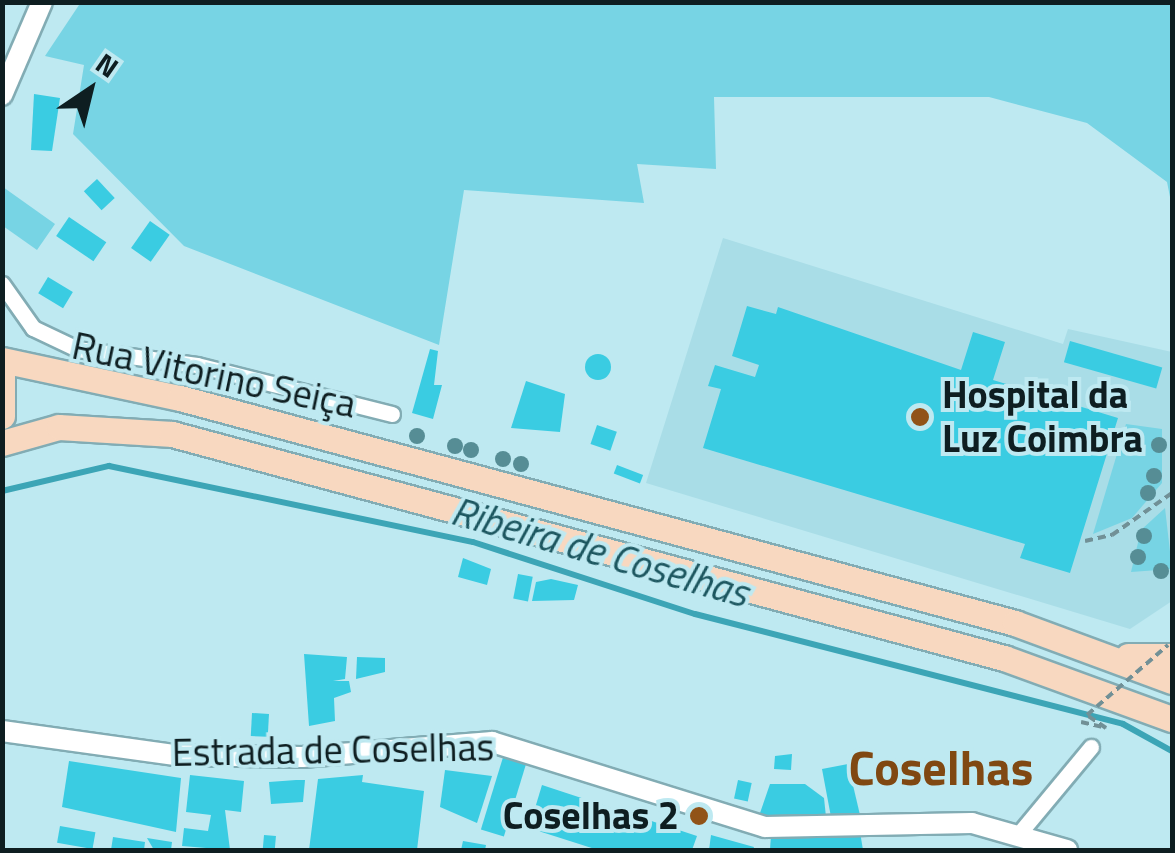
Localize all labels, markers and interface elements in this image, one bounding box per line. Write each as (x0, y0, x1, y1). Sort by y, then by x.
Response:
north arrow (40, 40, 140, 140)
text: N (87, 42, 128, 88)
street label: Rua Vitorino Seiça (68, 323, 360, 427)
place label: Hospital da Luz Coimbra (942, 372, 1143, 462)
marker: Hospital da Luz Coimbra (907, 404, 933, 430)
water label: Ribeira de Coselhas (446, 487, 754, 617)
street label: Estrada de Coselhas (171, 724, 495, 776)
district label: Coselhas (848, 739, 1034, 797)
place label: Coselhas 2 (503, 793, 679, 839)
marker: Coselhas 2 (688, 805, 710, 827)

